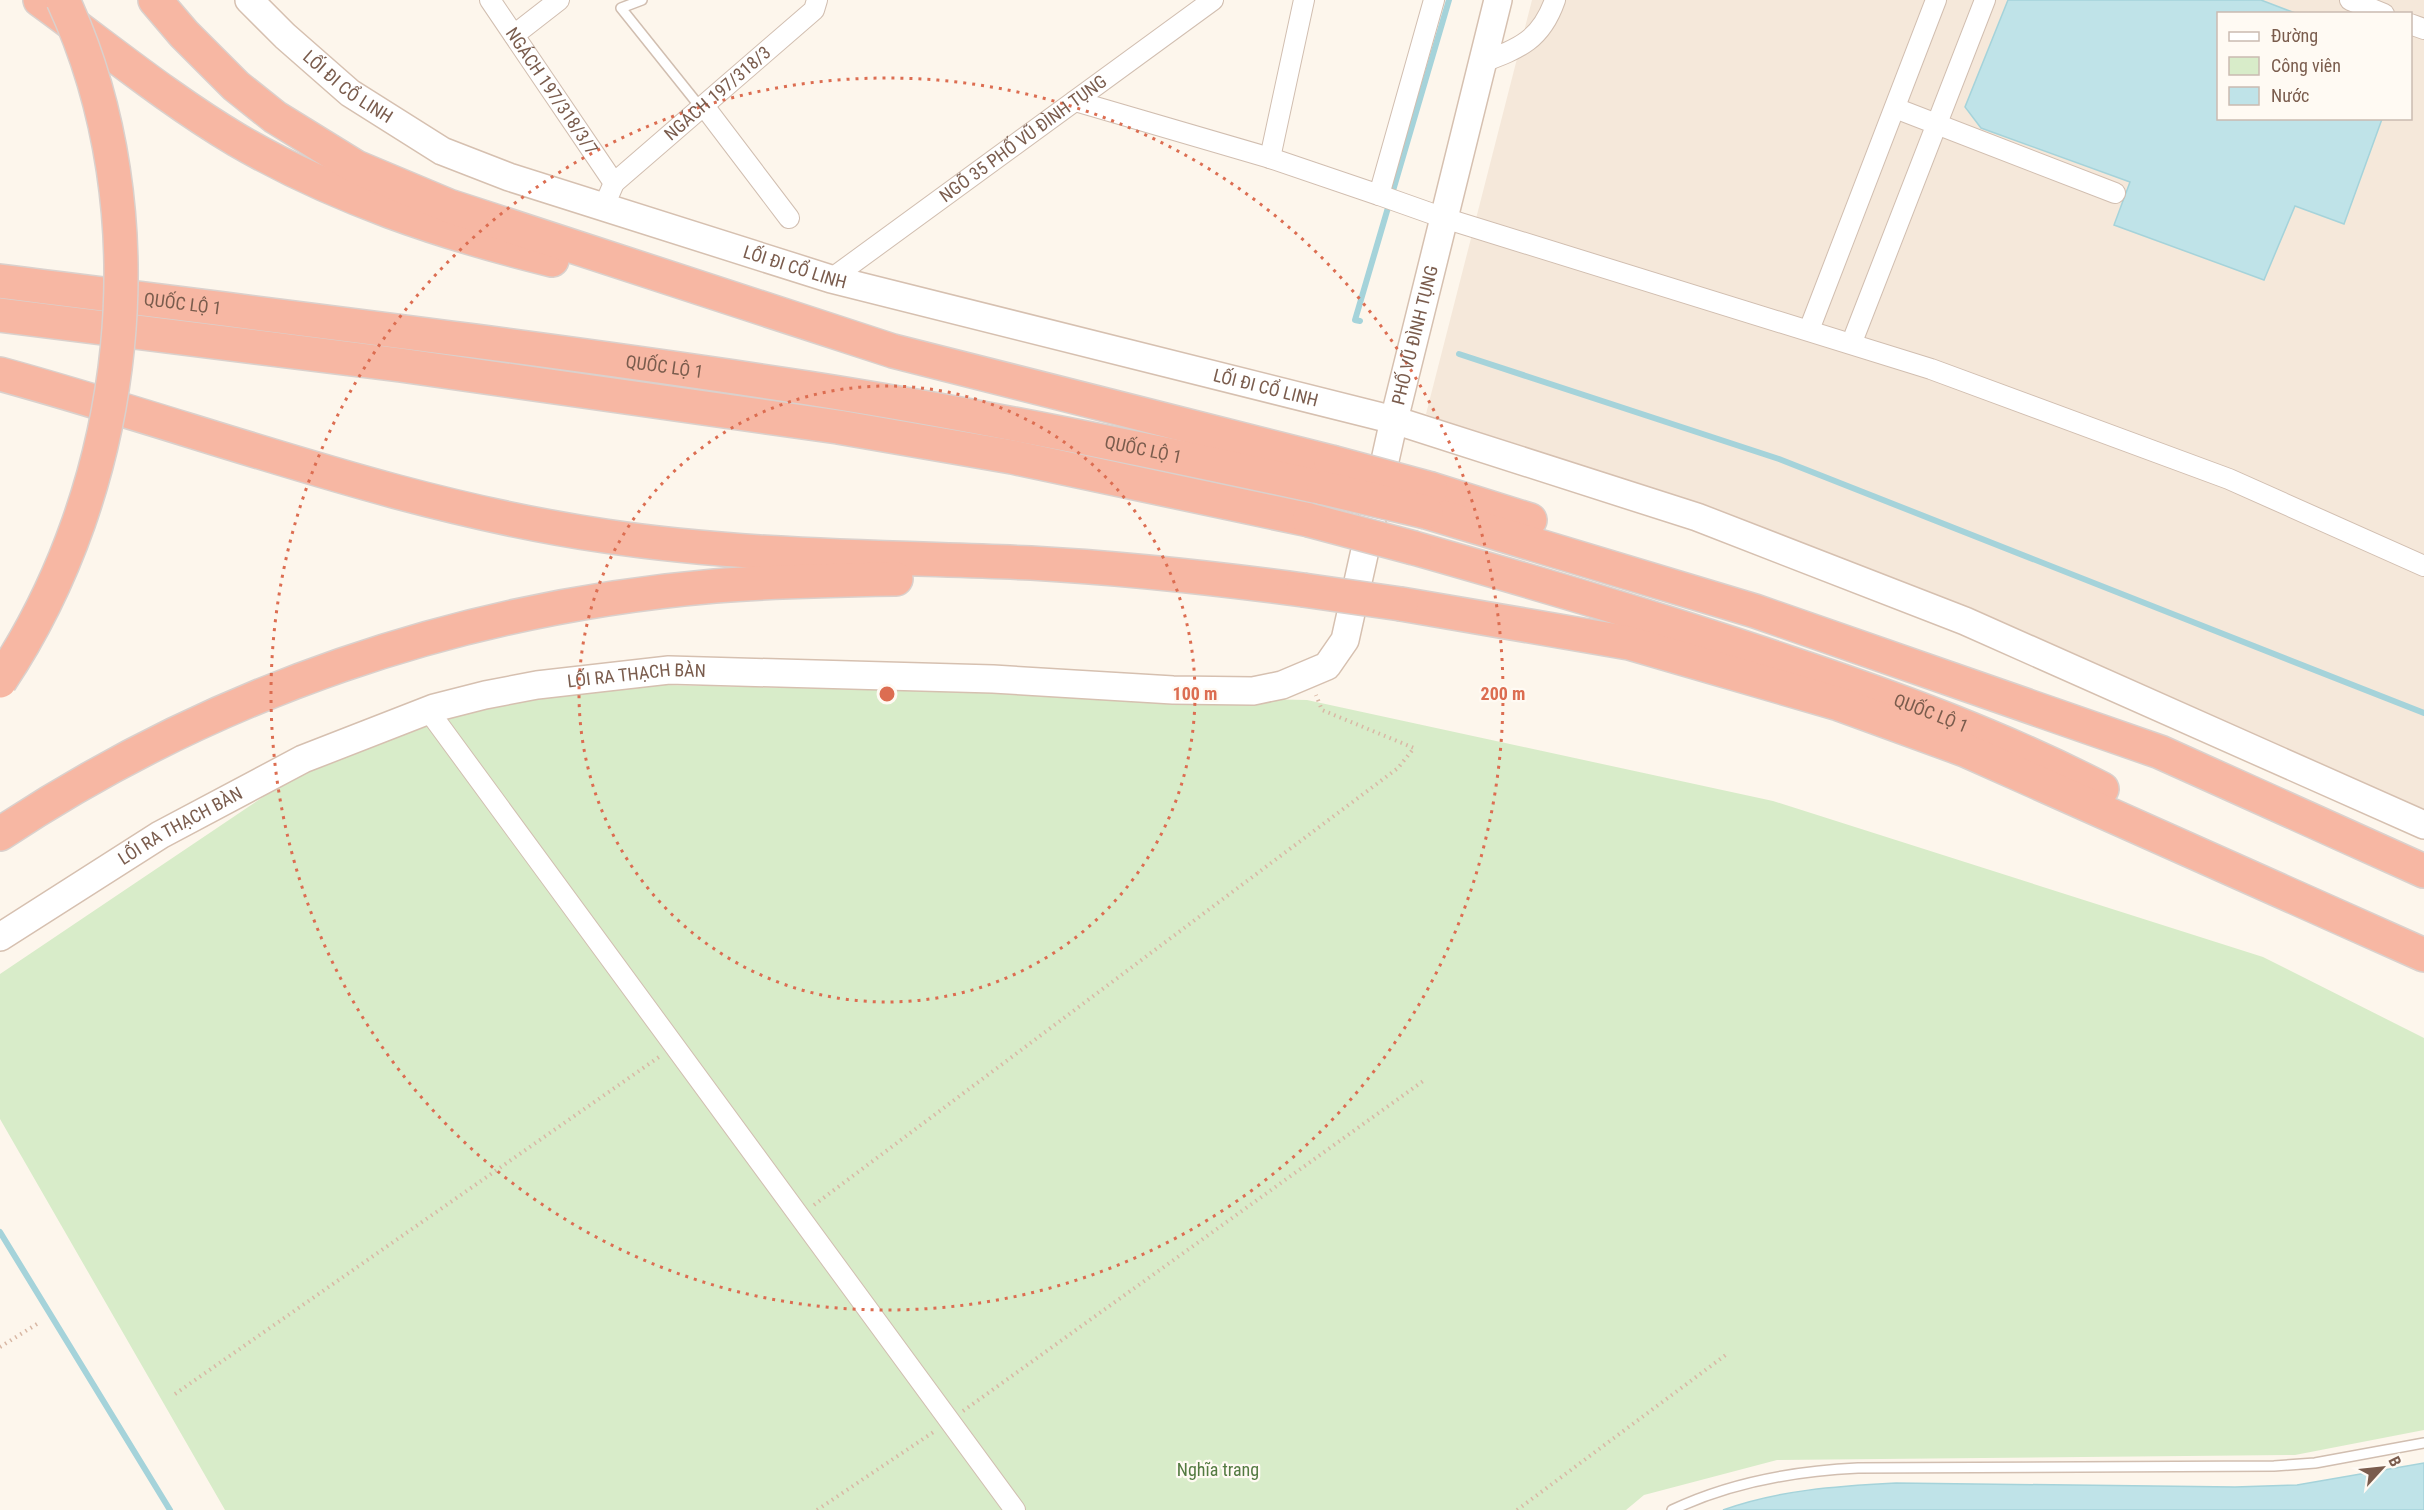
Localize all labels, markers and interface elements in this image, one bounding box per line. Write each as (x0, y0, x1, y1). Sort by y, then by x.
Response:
legend (2217, 12, 2412, 120)
street label: NGÁCH 197/318/3/7 (502, 23, 603, 158)
text: Đường (2271, 25, 2318, 46)
street label: NGÁCH 197/318/3 (660, 42, 774, 145)
street label: LỐI ĐI CỔ LINH (299, 46, 397, 127)
text: Công viên (2271, 55, 2341, 76)
street label: NGÕ 35 PHỐ VŨ ĐÌNH TỤNG (935, 70, 1110, 206)
text: Nước (2271, 85, 2309, 106)
street label: LỐI ĐI CỔ LINH (741, 241, 849, 293)
street label: PHỐ VŨ ĐÌNH TỤNG (1387, 263, 1442, 407)
street label: QUỐC LỘ 1 (143, 288, 223, 319)
street label: QUỐC LỘ 1 (624, 351, 705, 382)
street label: LỐI ĐI CỔ LINH (1211, 364, 1320, 411)
street label: QUỐC LỘ 1 (1103, 431, 1184, 467)
street label: LỐI RA THẠCH BÀN (566, 659, 706, 691)
text: 100 m (1173, 683, 1217, 704)
text: 200 m (1481, 683, 1525, 704)
centre of rings (877, 684, 897, 704)
street label: QUỐC LỘ 1 (1891, 689, 1971, 737)
street label: LỐI RA THẠCH BÀN (114, 782, 246, 869)
north arrow (2352, 1438, 2412, 1498)
text: B (2384, 1453, 2405, 1470)
park label: Nghĩa trang (1177, 1459, 1259, 1480)

